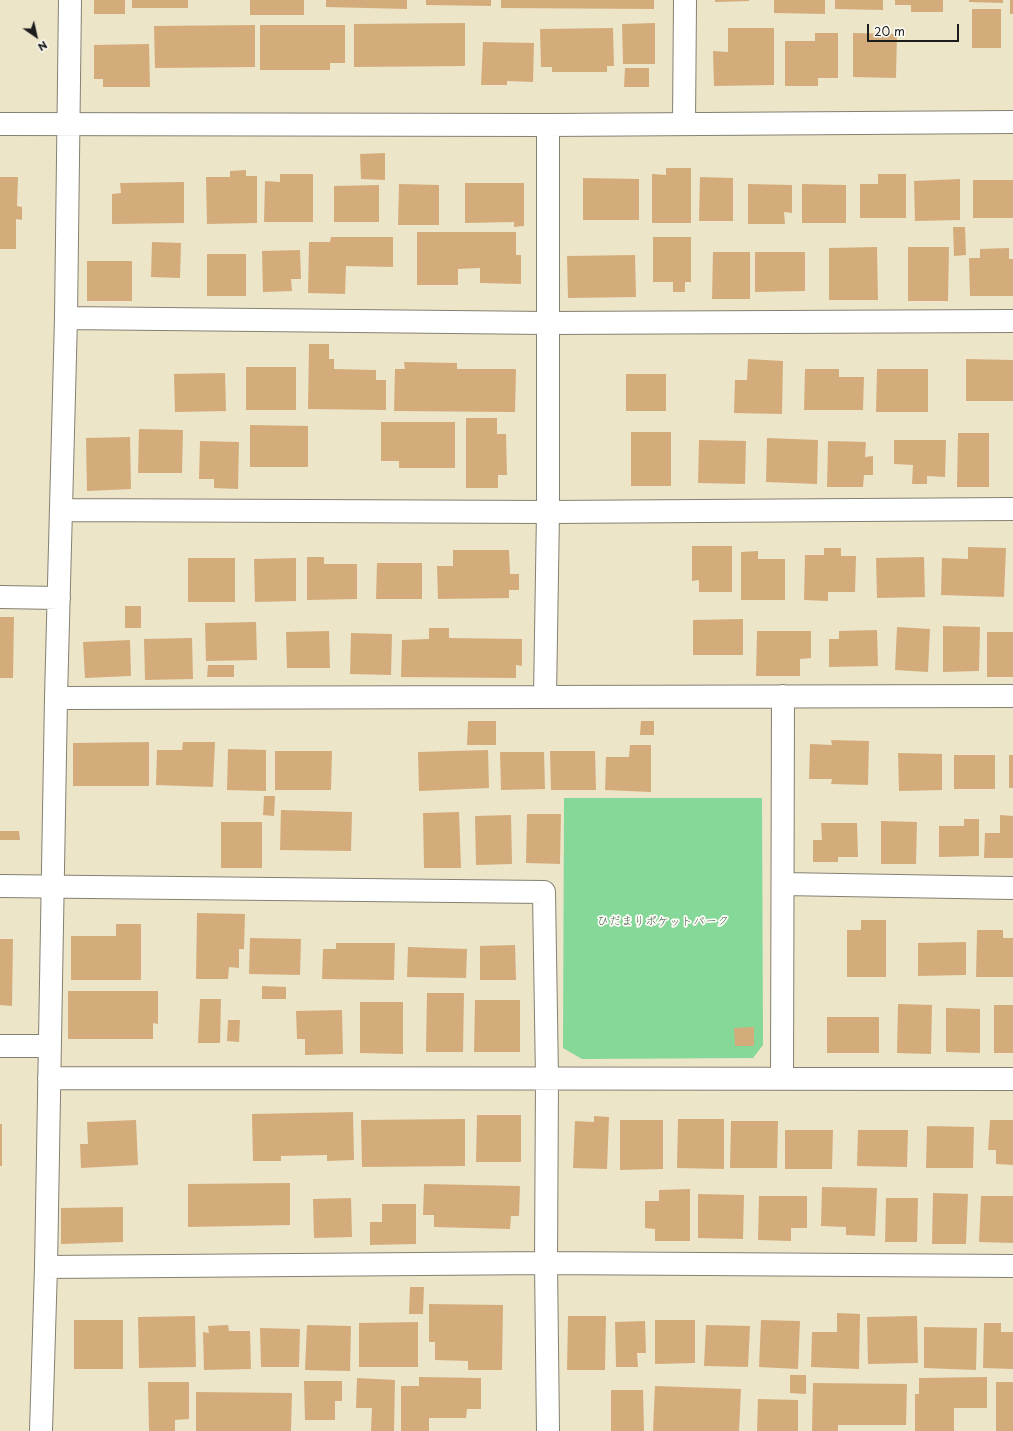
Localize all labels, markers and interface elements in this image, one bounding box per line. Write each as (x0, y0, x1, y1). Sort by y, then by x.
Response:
north arrow (16, 16, 56, 56)
scale bar (869, 16, 961, 42)
text: 20 m (874, 22, 905, 40)
text: N (35, 37, 51, 56)
park label: ひだまりポケットパーク (597, 915, 729, 929)

